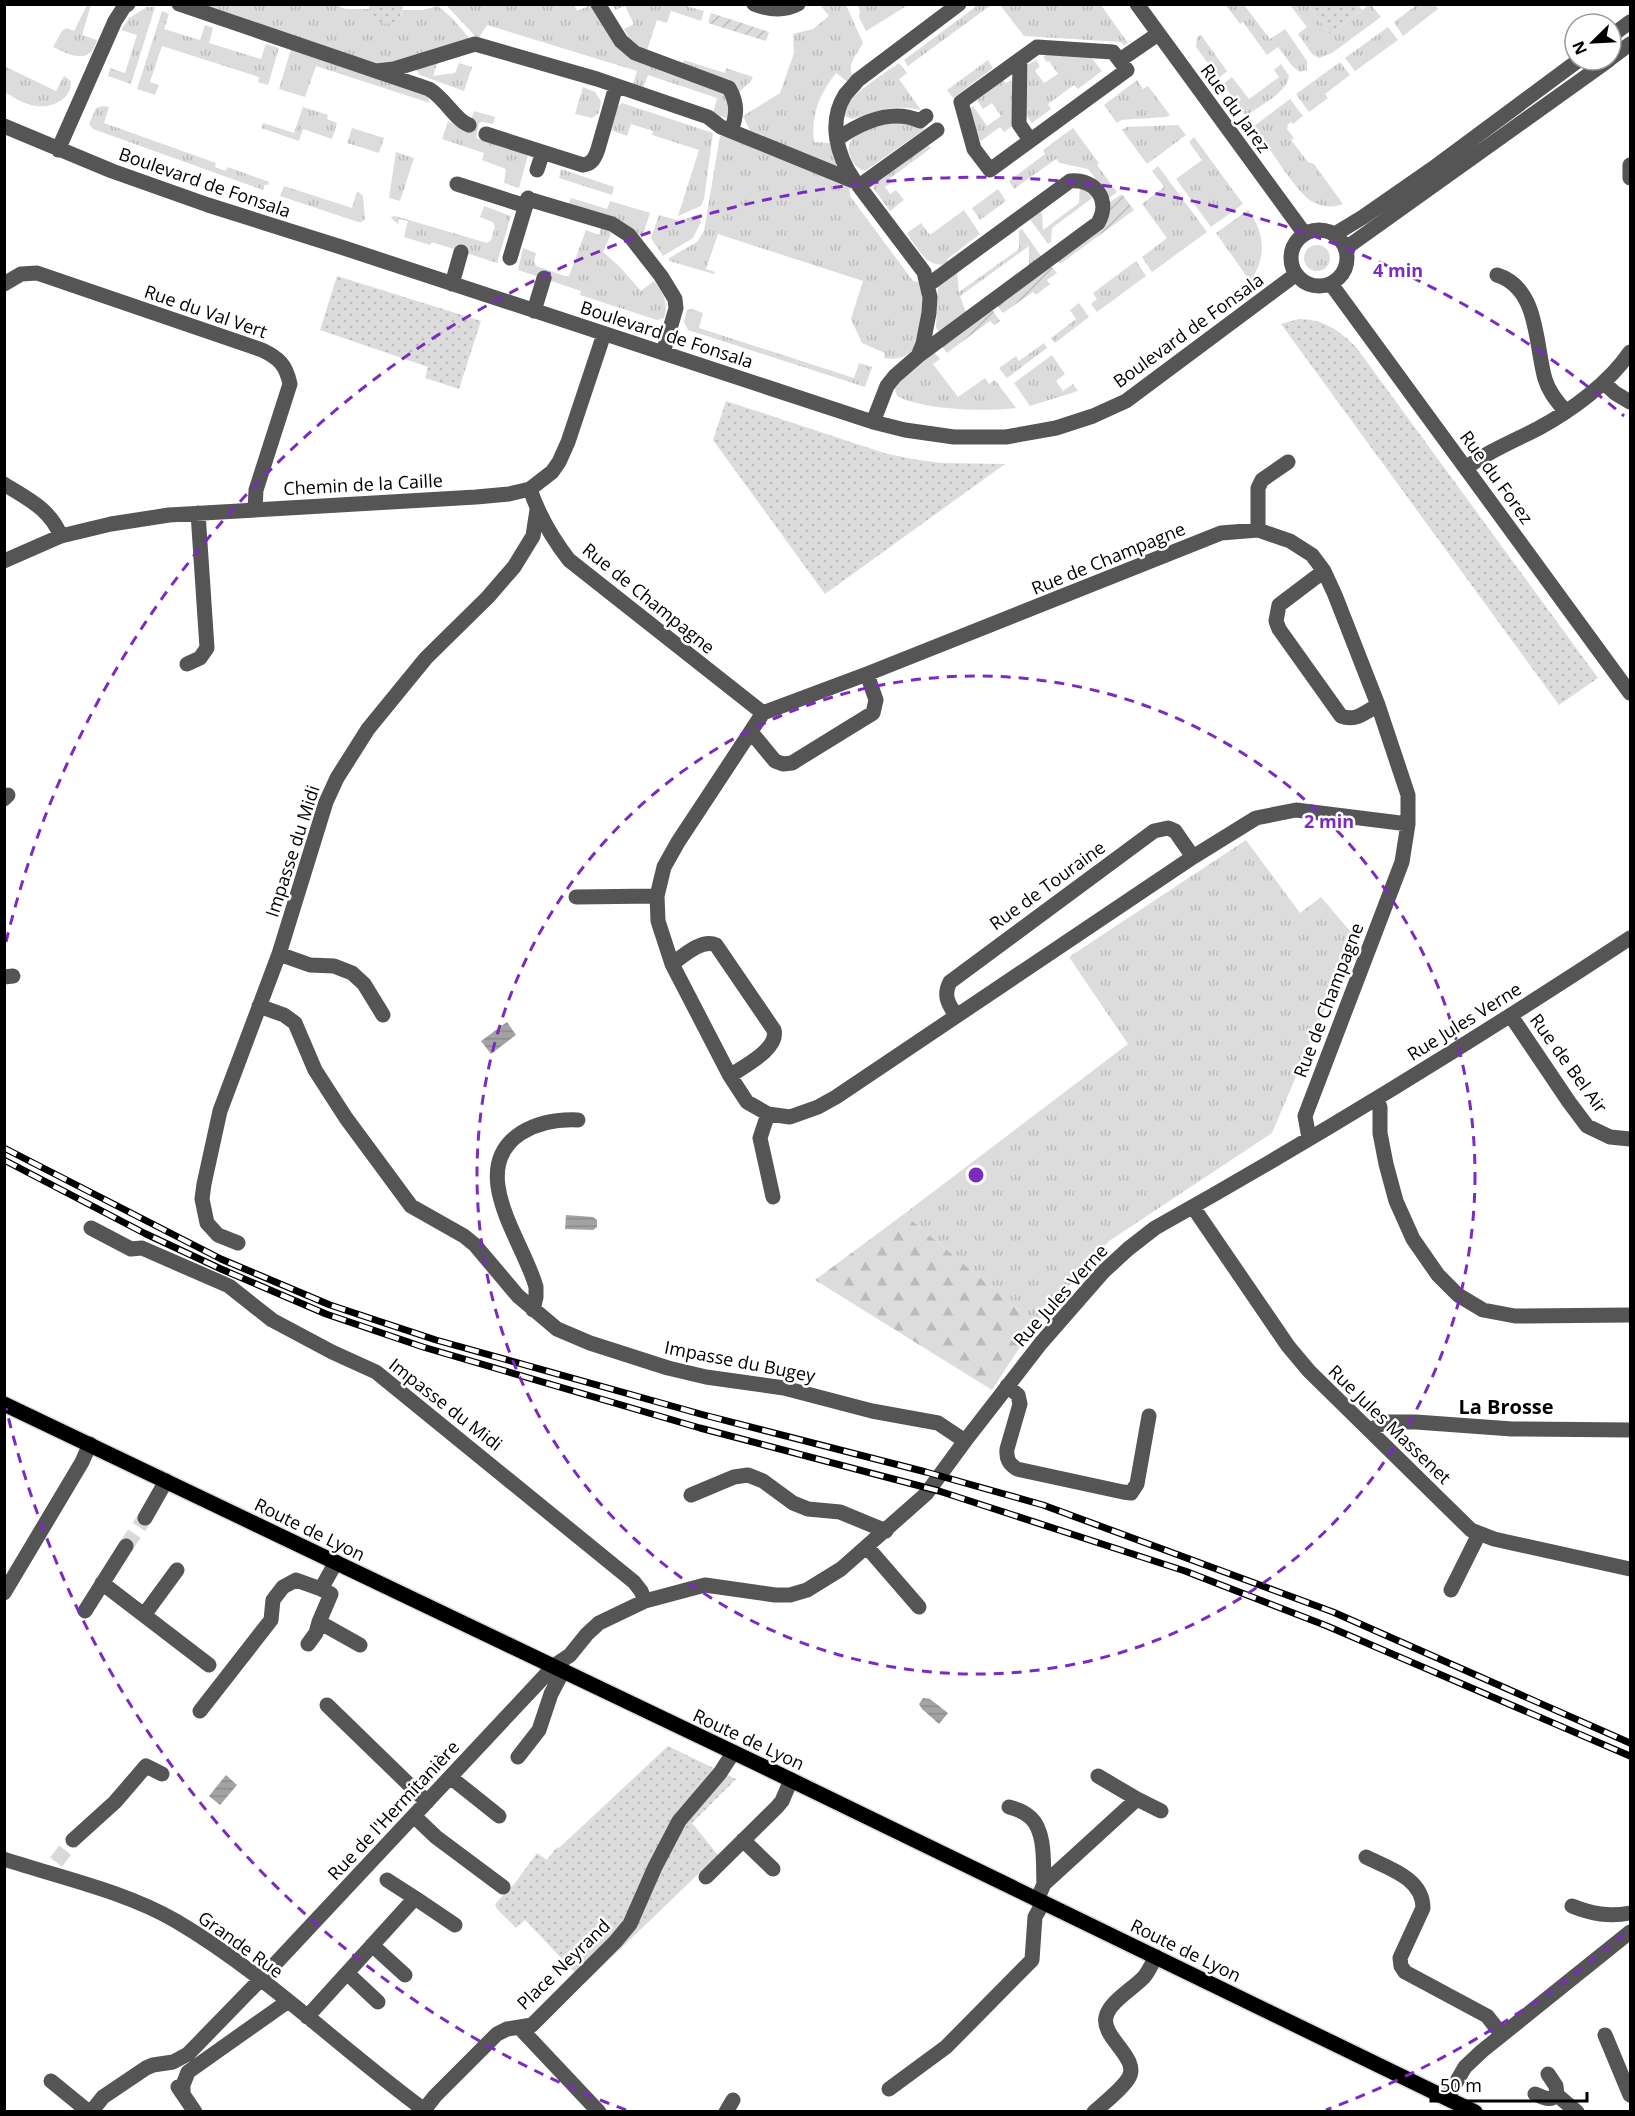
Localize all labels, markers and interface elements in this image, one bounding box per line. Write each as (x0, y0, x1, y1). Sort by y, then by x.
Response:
north arrow (1563, 12, 1623, 72)
text: N (1567, 38, 1592, 59)
street label: Rue du Jarez (1196, 59, 1276, 157)
street label: Boulevard de Fonsala (116, 141, 294, 223)
text: 4 min (1373, 258, 1423, 282)
street label: Boulevard de Fonsala (1108, 267, 1268, 393)
street label: Rue du Val Vert (141, 279, 271, 343)
street label: Boulevard de Fonsala (578, 295, 756, 373)
street label: Rue du Forez (1455, 426, 1539, 528)
street label: Chemin de la Caille (283, 468, 443, 500)
street label: Rue de Champagne (1028, 516, 1188, 600)
street label: Rue de Champagne (578, 537, 720, 659)
street label: Impasse du Midi (259, 782, 325, 920)
text: 2 min (1304, 809, 1354, 833)
street label: Rue de Touraine (984, 835, 1110, 935)
street label: Rue de Champagne (1287, 919, 1369, 1081)
street label: Rue Jules Verne (1402, 976, 1526, 1066)
street label: Rue de Bel Air (1525, 1009, 1613, 1118)
centre of rings (966, 1165, 986, 1185)
street label: Rue Jules Verne (1008, 1239, 1112, 1351)
street label: Impasse du Bugey (663, 1335, 818, 1388)
street label: Impasse du Midi (384, 1352, 508, 1456)
street label: Rue Jules Massenet (1323, 1359, 1457, 1489)
district label: La Brosse (1458, 1393, 1554, 1420)
street label: Route de Lyon (251, 1492, 369, 1566)
street label: Route de Lyon (689, 1703, 809, 1775)
street label: Rue de l'Hermitanière (322, 1735, 464, 1885)
street label: Grande Rue (194, 1905, 288, 1983)
street label: Place Neyrand (511, 1913, 615, 2015)
street label: Route de Lyon (1127, 1913, 1245, 1987)
scale bar (1431, 2065, 1587, 2103)
text: 50 m (1440, 2073, 1482, 2097)

